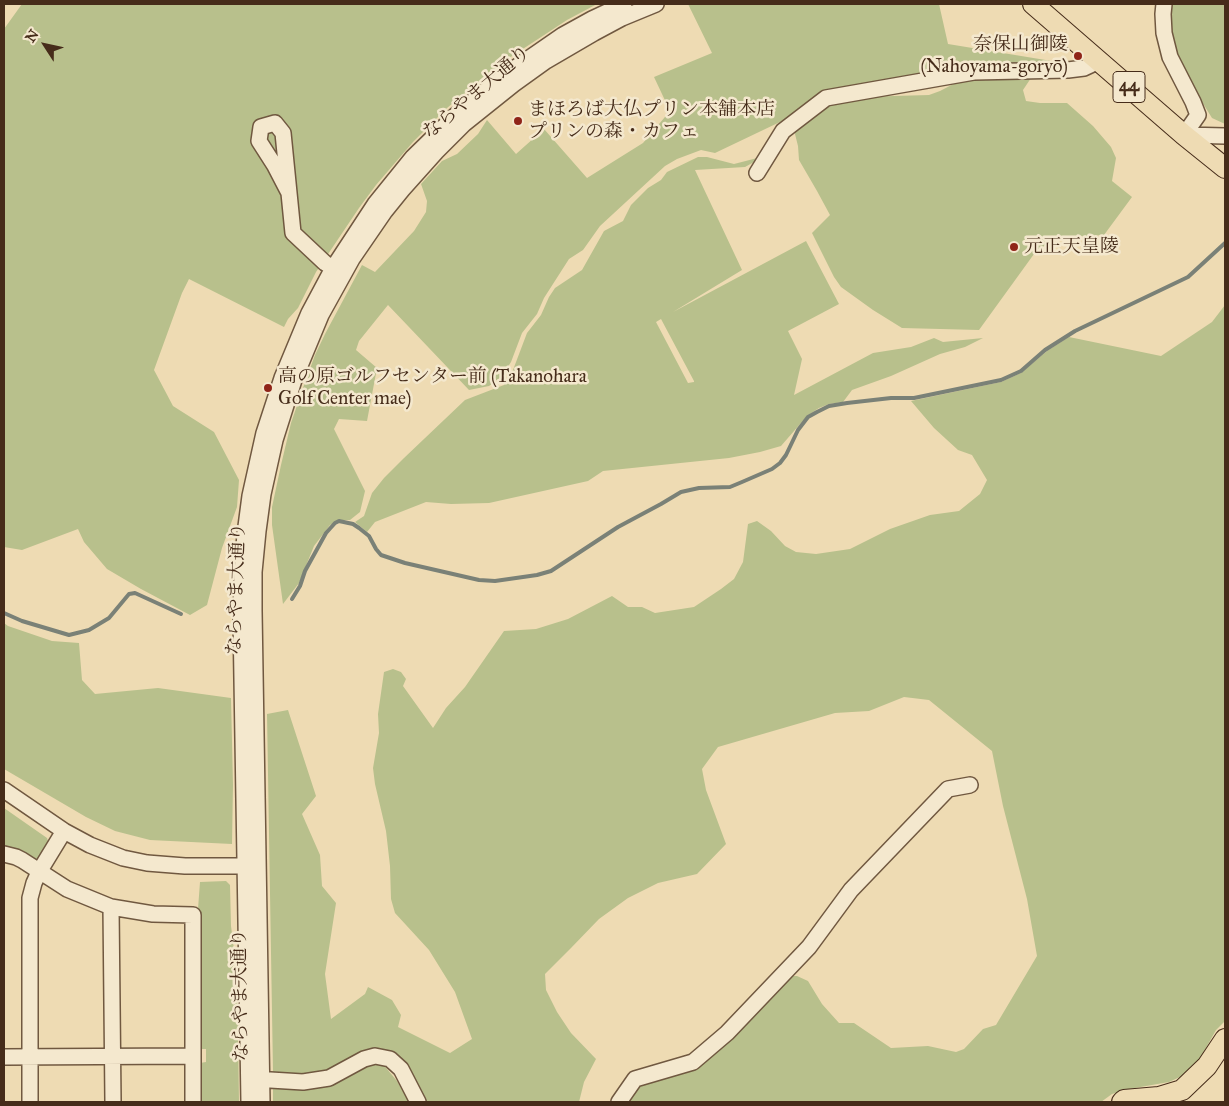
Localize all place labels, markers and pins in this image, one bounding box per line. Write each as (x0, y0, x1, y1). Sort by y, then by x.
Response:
place label: 奈保山御陵 (Nahoyama-goryō) (921, 34, 1068, 78)
marker: 奈保山御陵 (Nahoyama-goryō) (1072, 50, 1084, 62)
place label: まほろば大仏プリン本舗本店 プリンの森・カフェ (528, 99, 775, 143)
marker: まほろば大仏プリン本舗本店 プリンの森・カフェ (512, 115, 524, 127)
place label: 元正天皇陵 (1024, 236, 1119, 258)
marker: 元正天皇陵 (1008, 241, 1020, 253)
place label: 高の原ゴルフセンター前 (Takanohara Golf Center mae) (278, 366, 587, 410)
marker: 高の原ゴルフセンター前 (Takanohara Golf Center mae) (262, 382, 274, 394)

